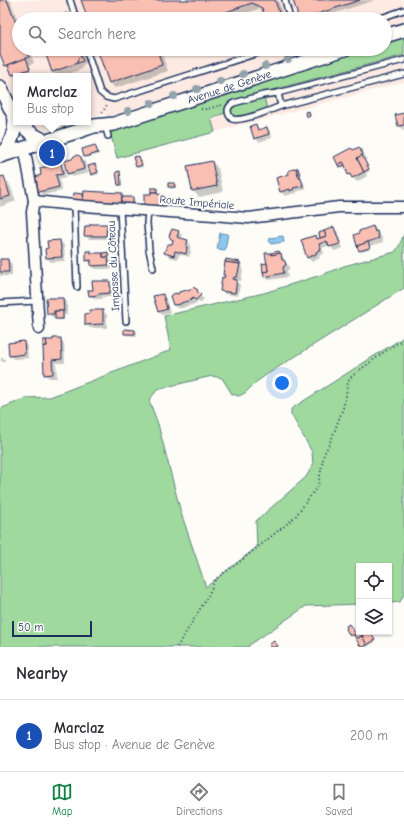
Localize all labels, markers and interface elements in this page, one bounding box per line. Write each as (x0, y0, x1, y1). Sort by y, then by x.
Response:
search box (12, 12, 392, 56)
icon: search (26, 23, 48, 45)
text: Search here (58, 25, 136, 43)
street label: Avenue de Genève (186, 67, 273, 107)
popup (13, 73, 91, 125)
text: Marclaz (27, 83, 77, 101)
text: Bus stop (27, 101, 74, 116)
pin: 1 (39, 138, 65, 168)
street label: Route Impériale (159, 193, 235, 212)
street label: Impasse du Côteau (105, 220, 122, 311)
your location (272, 373, 292, 393)
map controls (356, 563, 392, 635)
button: locate (356, 563, 392, 599)
button: layers (356, 599, 392, 635)
scale bar (12, 619, 92, 638)
text: 50 m (18, 621, 43, 634)
text: Nearby (16, 664, 67, 683)
text: Marclaz (54, 719, 104, 737)
text: 1 (26, 728, 32, 743)
text: 200 m (350, 728, 388, 743)
text: Bus stop · Avenue de Genève (54, 737, 215, 752)
tab: Map (51, 781, 73, 818)
tab: Directions (176, 781, 223, 818)
tab: Saved (325, 781, 353, 818)

